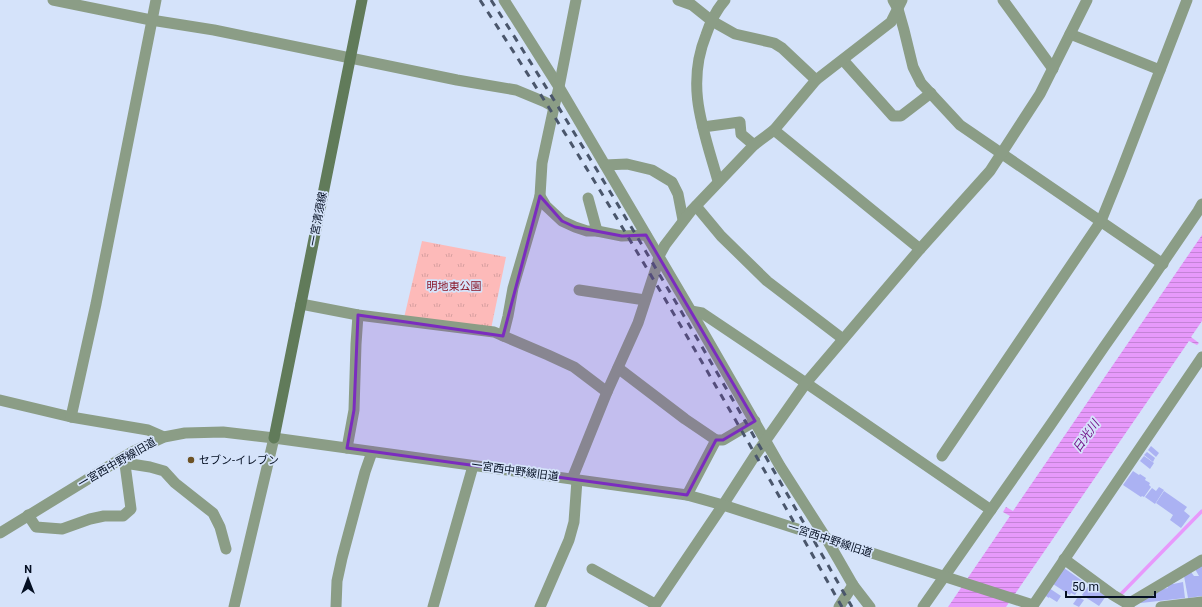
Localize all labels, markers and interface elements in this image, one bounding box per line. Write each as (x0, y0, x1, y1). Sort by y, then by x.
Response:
street label: 一宮清須線 (306, 191, 330, 247)
park label: 明地東公園 (427, 280, 482, 293)
water label: 日光川 (1070, 416, 1103, 455)
street label: 一宮西中野線旧道 (76, 435, 158, 491)
place label: セブン-イレブン (199, 454, 279, 467)
marker: セブン-イレブン (186, 455, 196, 465)
street label: 一宮西中野線旧道 (471, 458, 559, 484)
street label: 一宮西中野線旧道 (786, 520, 874, 560)
north arrow (8, 559, 48, 599)
text: N (24, 563, 32, 576)
scale bar (1066, 573, 1155, 599)
text: 50 m (1072, 580, 1099, 594)

